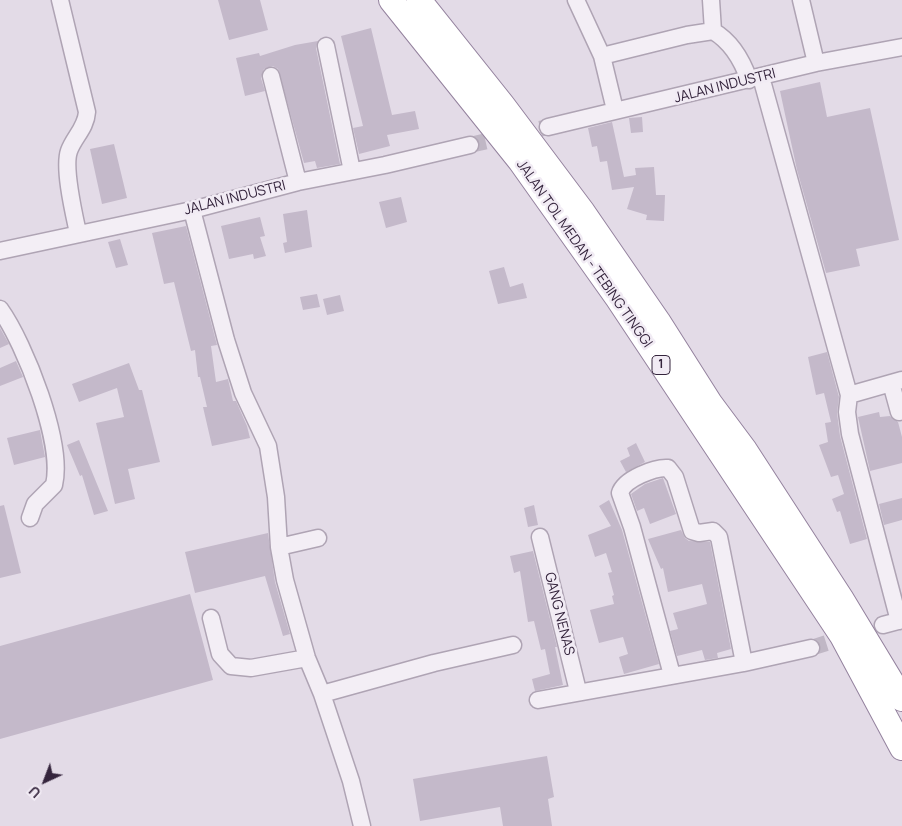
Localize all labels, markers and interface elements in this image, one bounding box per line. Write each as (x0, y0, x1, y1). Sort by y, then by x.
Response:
street label: JALAN INDUSTRI (672, 65, 778, 107)
street label: JALAN TOL MEDAN - TEBING TINGGI (512, 157, 656, 351)
street label: JALAN INDUSTRI (182, 177, 288, 219)
road number: 1 (652, 356, 670, 374)
street label: GANG NENAS (541, 571, 577, 657)
north arrow (20, 756, 70, 806)
text: U (24, 782, 45, 803)

